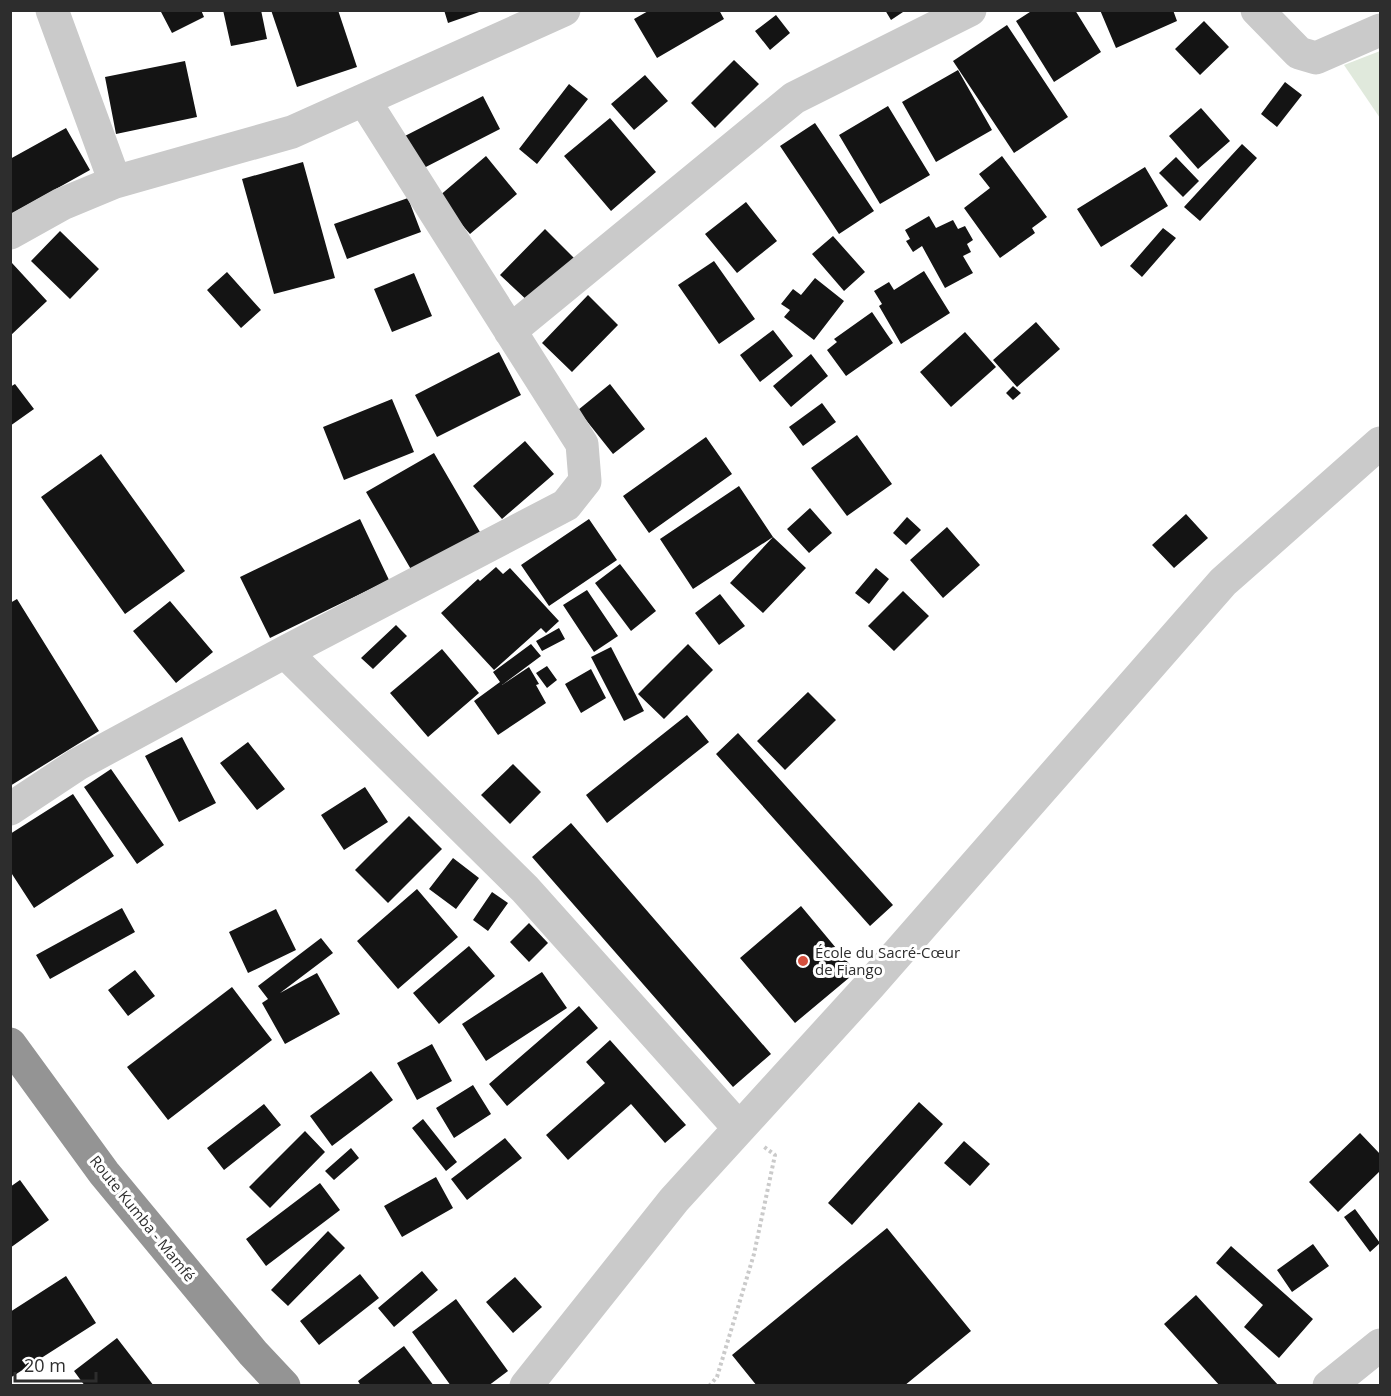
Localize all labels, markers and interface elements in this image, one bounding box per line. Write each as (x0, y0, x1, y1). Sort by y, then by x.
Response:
place label: École du Sacré-Cœur de Fiango (815, 942, 960, 979)
marker: École du Sacré-Cœur de Fiango (796, 954, 810, 968)
street label: Route Kumba - Mamfé (86, 1151, 200, 1285)
scale bar (15, 1345, 96, 1383)
text: 20 m (24, 1353, 66, 1377)

